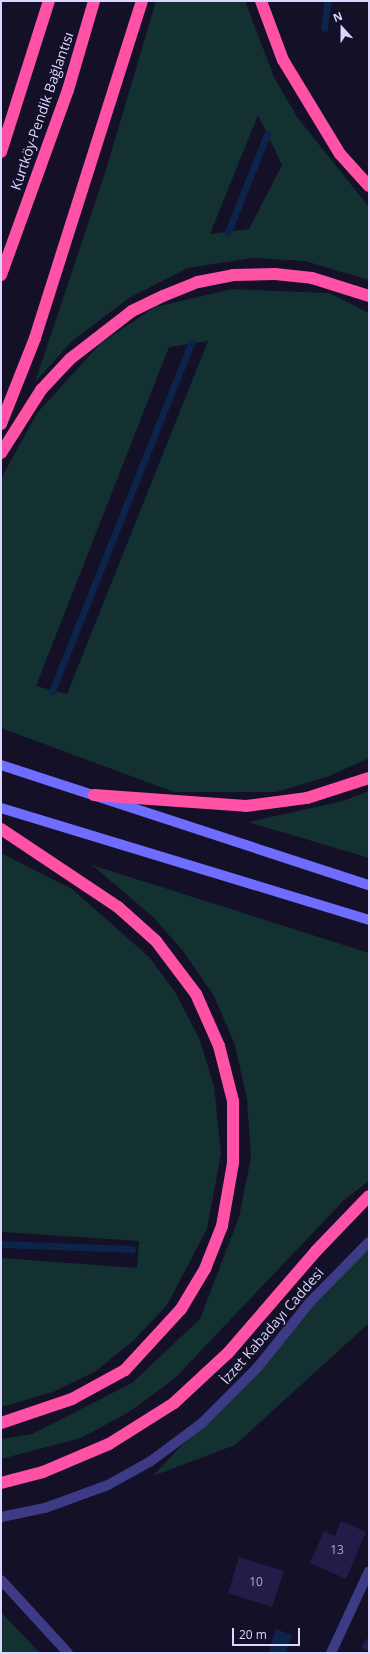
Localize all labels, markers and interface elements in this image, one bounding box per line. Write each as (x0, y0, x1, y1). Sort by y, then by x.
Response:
north arrow (322, 8, 362, 48)
text: N (331, 8, 344, 25)
street label: Kurtköy-Pendik Bağlantısı (7, 30, 77, 192)
street label: İzzet Kabadayı Caddesi (217, 1264, 327, 1388)
house number: 13 (330, 1543, 344, 1557)
house number: 10 (249, 1575, 263, 1589)
scale bar (234, 1620, 302, 1646)
text: 20 m (239, 1626, 267, 1643)

